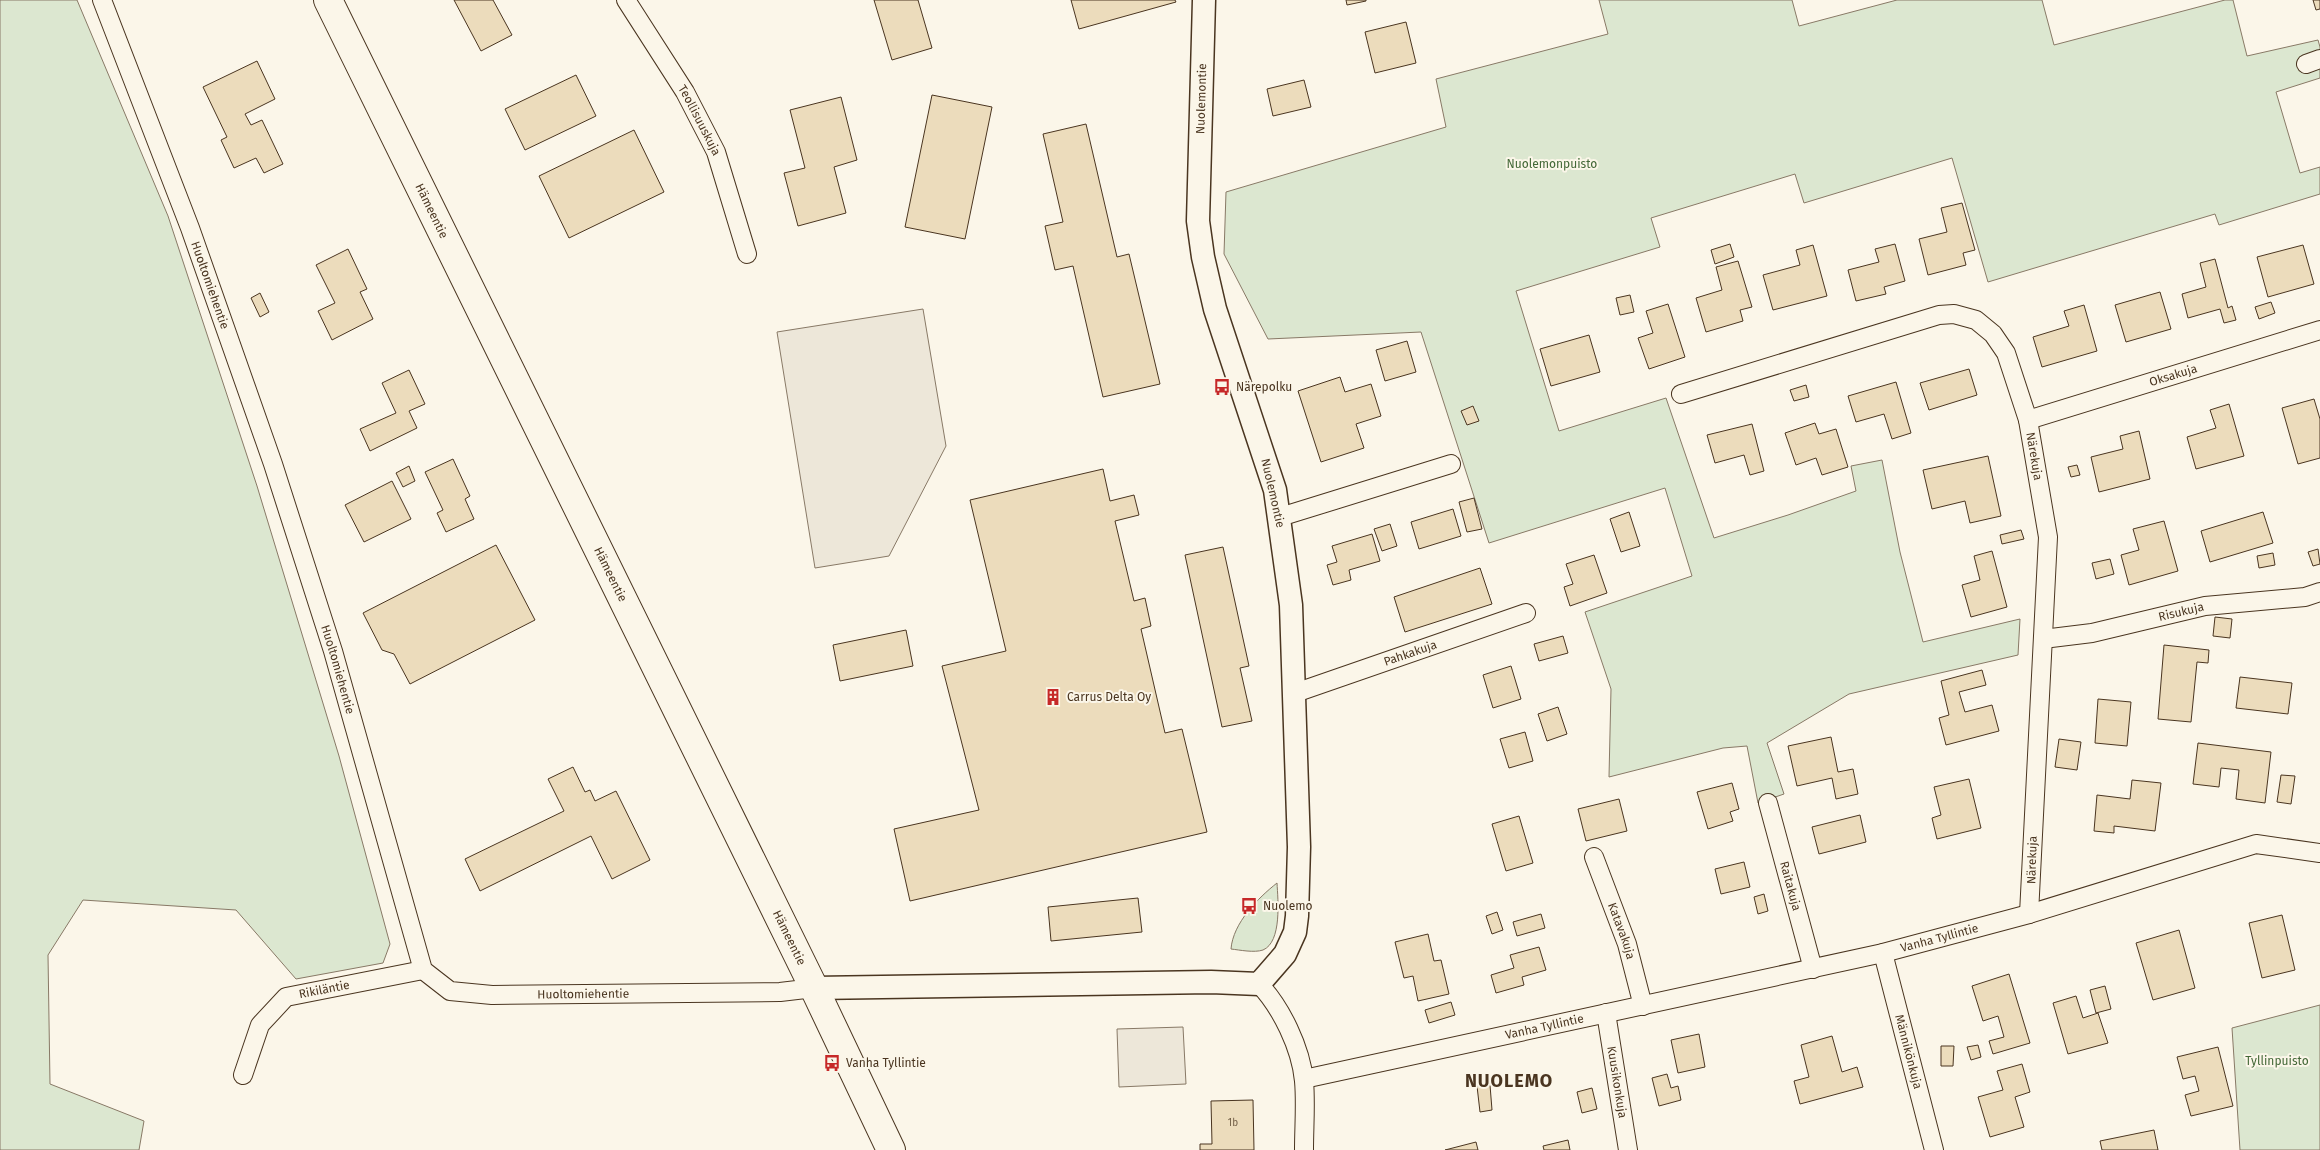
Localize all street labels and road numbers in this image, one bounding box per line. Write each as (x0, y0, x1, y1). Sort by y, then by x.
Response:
street label: Nuolemontie (1193, 63, 1209, 134)
street label: Teollisuuskuja (675, 82, 724, 158)
street label: Hämeentie (412, 181, 451, 241)
street label: Huoltomiehentie (188, 239, 232, 331)
street label: Oksakuja (2148, 361, 2199, 389)
street label: Närekuja (2023, 431, 2045, 481)
street label: Nuolemontie (1258, 457, 1288, 529)
street label: Hämeentie (591, 545, 630, 604)
street label: Risukuja (2157, 600, 2205, 624)
street label: Huoltomiehentie (318, 623, 357, 716)
street label: Pahkakuja (1382, 637, 1439, 669)
street label: Närekuja (2024, 836, 2040, 884)
street label: Raitakuja (1777, 860, 1804, 912)
street label: Katavakuja (1605, 901, 1638, 961)
street label: Hämeentie (770, 908, 809, 967)
street label: Vanha Tyllintie (1899, 921, 1980, 955)
street label: Rikiläntie (298, 978, 351, 1001)
street label: Huoltomiehentie (537, 987, 629, 1002)
street label: Vanha Tyllintie (1504, 1011, 1585, 1042)
street label: Männikönkuja (1892, 1013, 1925, 1090)
street label: Kuusikonkuja (1604, 1045, 1630, 1119)

